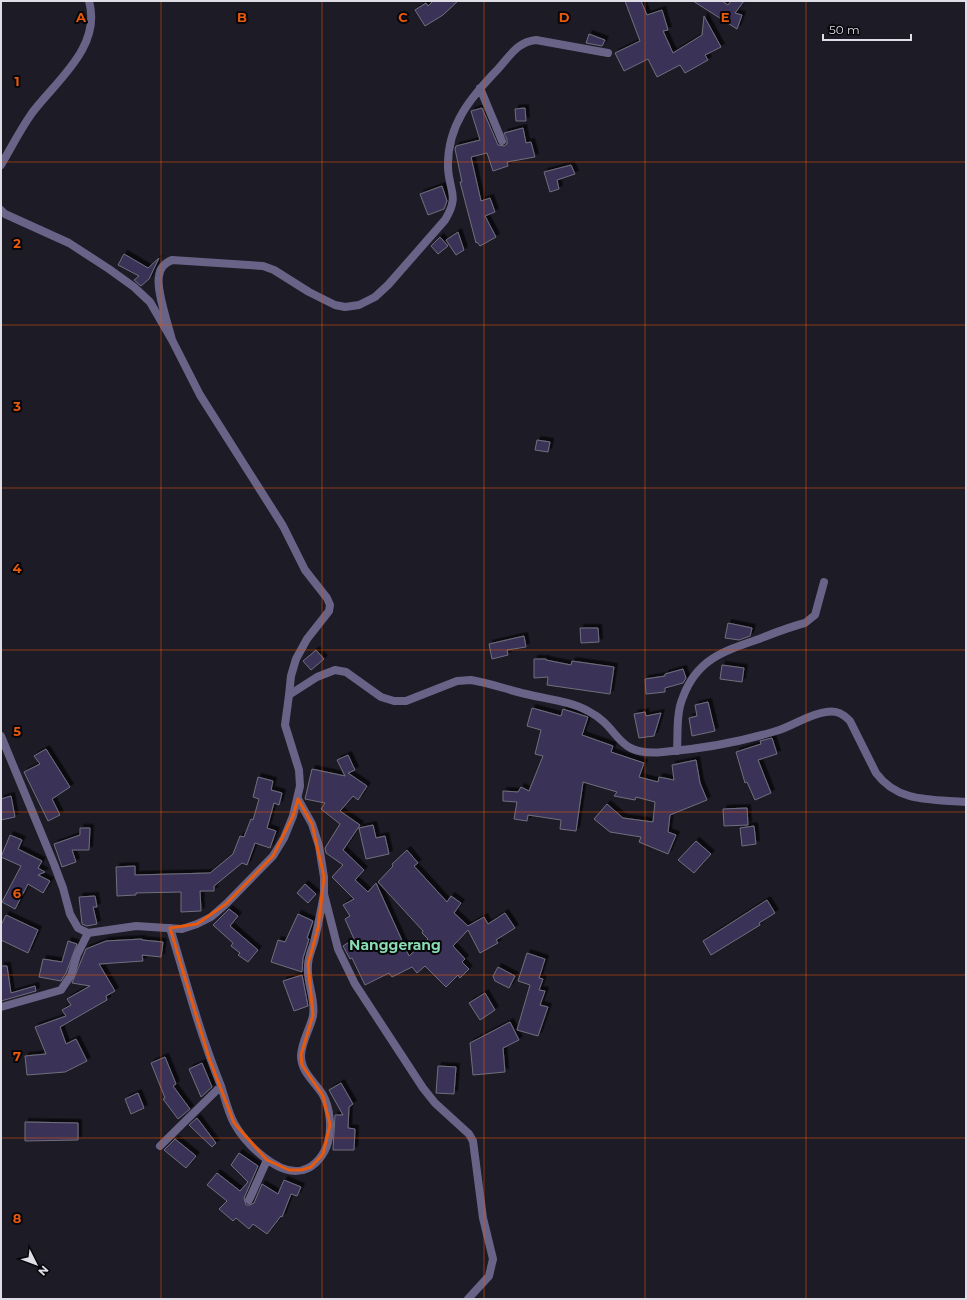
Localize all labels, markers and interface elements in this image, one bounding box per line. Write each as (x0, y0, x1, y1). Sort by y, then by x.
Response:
text: A (75, 9, 87, 25)
text: B (237, 9, 247, 25)
text: C (398, 9, 408, 25)
text: D (559, 9, 570, 25)
text: E (721, 9, 730, 25)
scale bar (823, 16, 911, 42)
text: 50 m (829, 22, 860, 37)
text: 1 (14, 73, 20, 89)
text: 2 (13, 235, 21, 251)
text: 3 (12, 398, 21, 414)
text: 4 (13, 560, 22, 576)
text: 5 (13, 723, 21, 739)
text: 6 (13, 885, 22, 901)
district label: Nanggerang (349, 936, 441, 954)
text: 7 (13, 1048, 21, 1064)
text: 8 (13, 1210, 22, 1226)
north arrow (16, 1244, 56, 1284)
text: N (35, 1263, 52, 1279)

